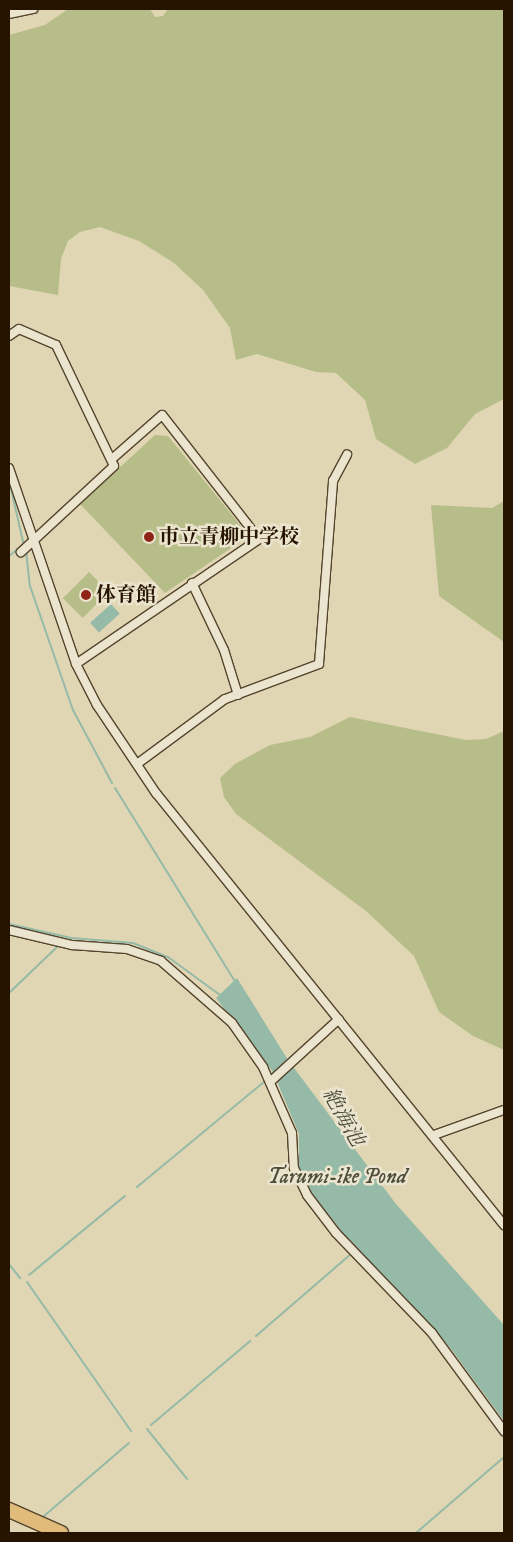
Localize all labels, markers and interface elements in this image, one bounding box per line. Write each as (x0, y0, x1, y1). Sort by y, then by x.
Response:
place label: 市立青柳中学校 (159, 525, 299, 549)
marker: 市立青柳中学校 (143, 531, 155, 543)
place label: 体育館 (96, 583, 156, 607)
marker: 体育館 (80, 589, 92, 601)
water label: 絶海池 (317, 1083, 369, 1151)
water label: Tarumi-ike Pond (267, 1164, 407, 1190)

